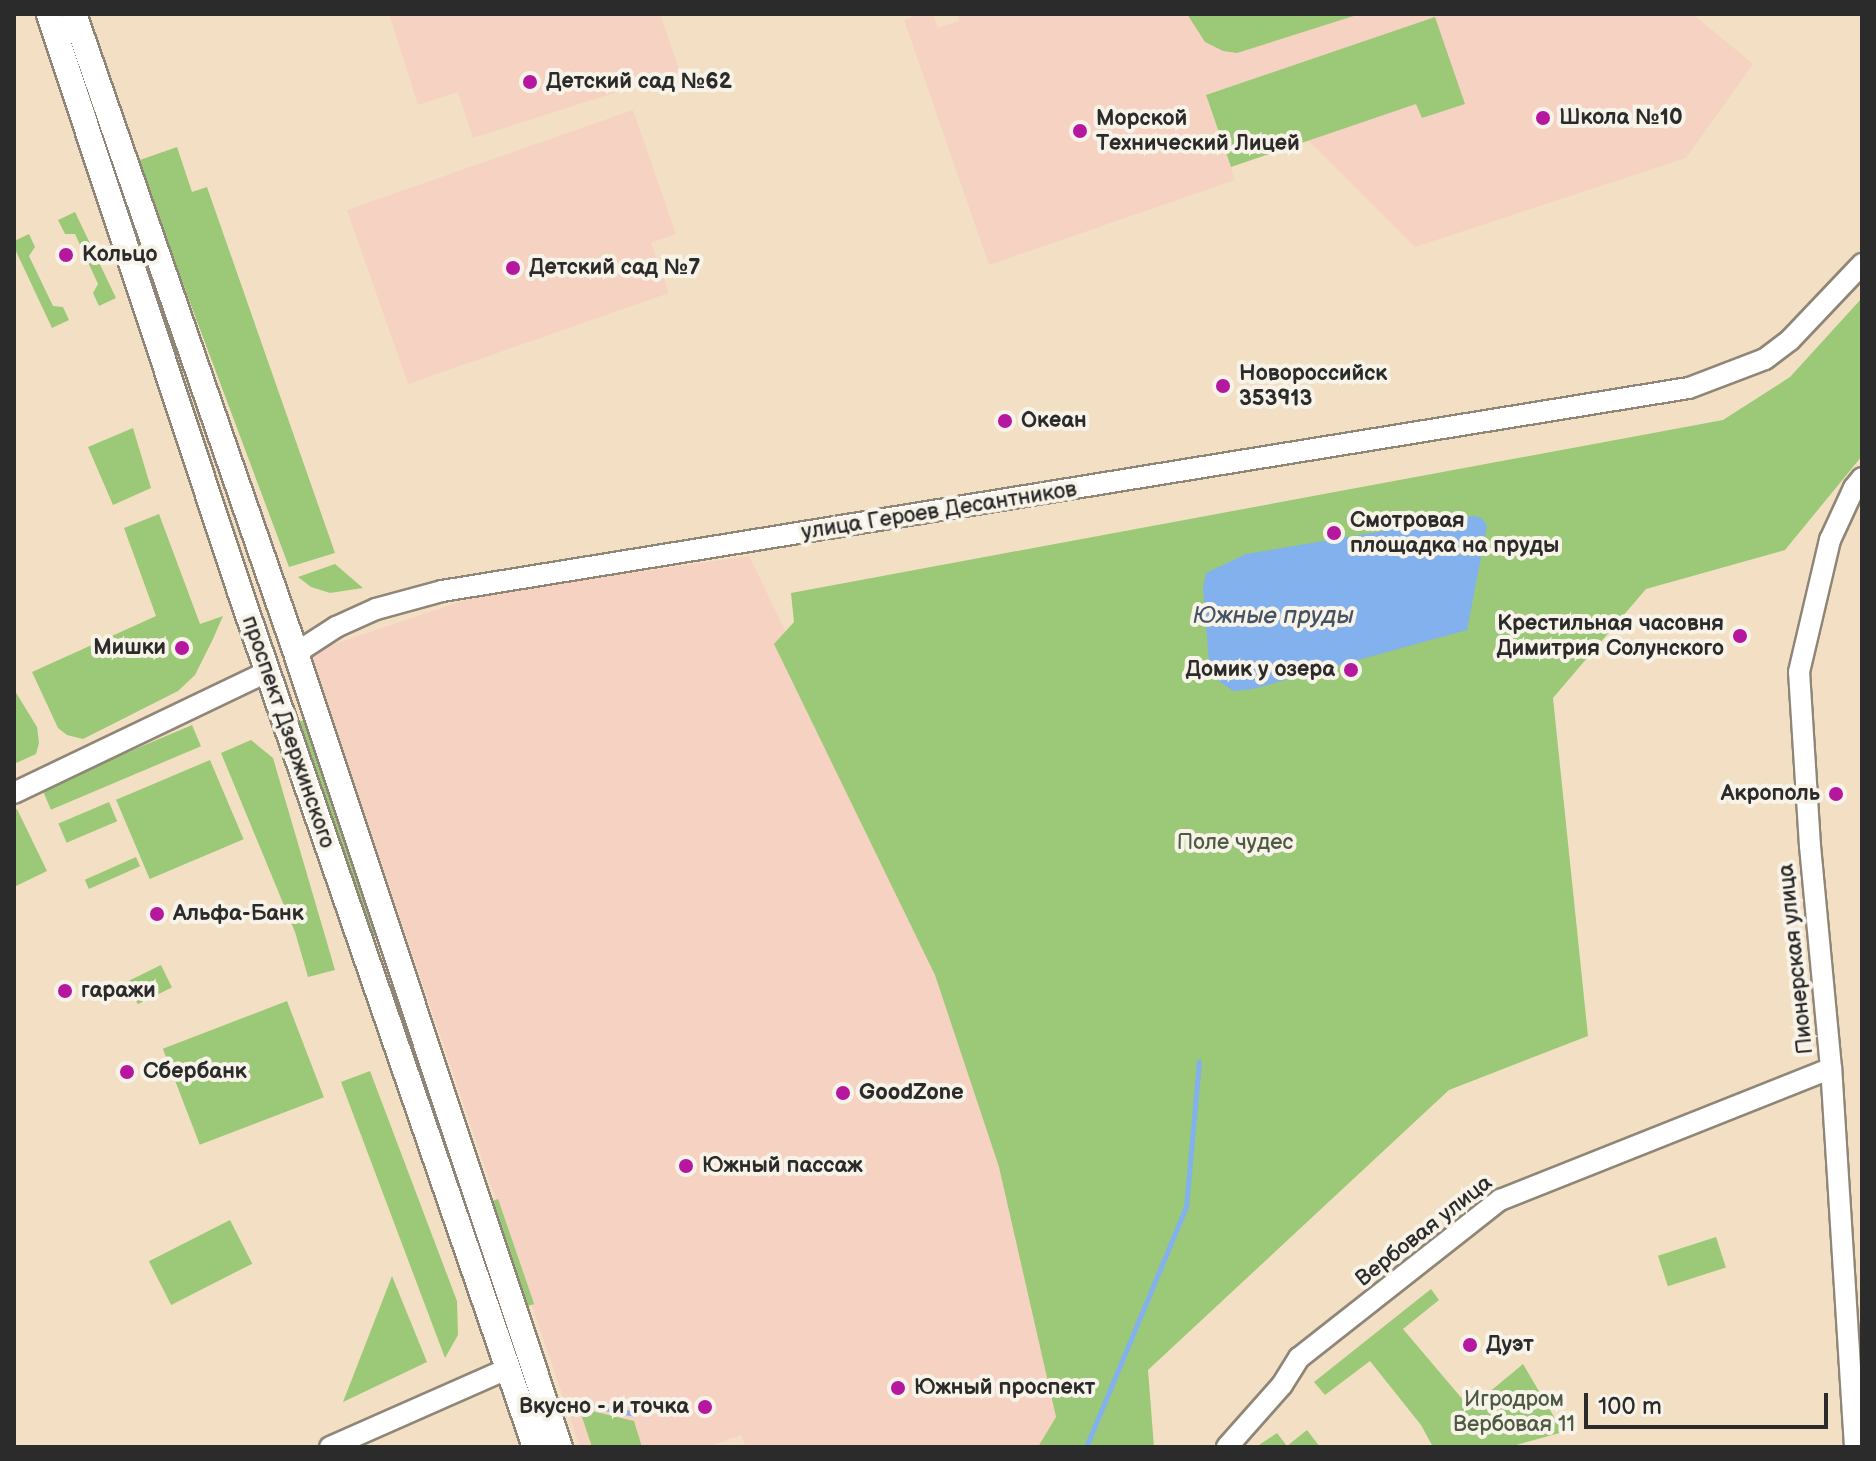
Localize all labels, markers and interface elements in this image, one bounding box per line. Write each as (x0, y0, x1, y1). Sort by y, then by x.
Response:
place label: Детский сад №62 (546, 69, 732, 95)
marker: Детский сад №62 (521, 73, 539, 91)
place label: Морской Технический Лицей (1096, 105, 1300, 156)
place label: Школа №10 (1559, 105, 1683, 131)
marker: Школа №10 (1534, 109, 1552, 127)
marker: Морской Технический Лицей (1071, 122, 1089, 140)
place label: Кольцо (82, 242, 158, 268)
marker: Кольцо (57, 246, 75, 264)
place label: Детский сад №7 (529, 255, 700, 281)
marker: Детский сад №7 (504, 259, 522, 277)
place label: Новороссийск 353913 (1239, 360, 1387, 412)
marker: Новороссийск 353913 (1214, 377, 1232, 395)
place label: Океан (1021, 408, 1087, 434)
marker: Океан (996, 412, 1014, 430)
street label: улица Героев Десантников (800, 476, 1078, 546)
place label: Смотровая площадка на пруды (1350, 507, 1559, 558)
marker: Смотровая площадка на пруды (1325, 524, 1343, 542)
water label: Южные пруды (1192, 602, 1354, 630)
place label: Крестильная часовня Димитрия Солунского (1496, 610, 1724, 662)
street label: проспект Дзержинского (236, 612, 340, 852)
marker: Крестильная часовня Димитрия Солунского (1731, 627, 1749, 645)
place label: Мишки (93, 635, 166, 661)
marker: Мишки (173, 639, 191, 657)
place label: Домик у озера (1185, 657, 1335, 683)
marker: Домик у озера (1342, 661, 1360, 679)
place label: Акрополь (1721, 781, 1820, 807)
marker: Акрополь (1827, 785, 1845, 803)
park label: Поле чудес (1177, 830, 1293, 856)
street label: Пионерская улица (1773, 862, 1819, 1056)
place label: Альфа-Банк (173, 901, 304, 927)
marker: Альфа-Банк (148, 905, 166, 923)
place label: гаражи (81, 978, 156, 1004)
marker: гаражи (56, 982, 74, 1000)
place label: Сбербанк (143, 1059, 247, 1085)
marker: Сбербанк (118, 1063, 136, 1081)
place label: GoodZone (859, 1080, 964, 1106)
marker: GoodZone (834, 1084, 852, 1102)
place label: Южный пассаж (702, 1153, 863, 1179)
marker: Южный пассаж (677, 1157, 695, 1175)
street label: Вербовая улица (1351, 1170, 1497, 1292)
place label: Дуэт (1486, 1332, 1534, 1358)
marker: Дуэт (1461, 1336, 1479, 1354)
place label: Южный проспект (914, 1375, 1095, 1401)
scale bar (1588, 1377, 1832, 1427)
marker: Южный проспект (889, 1379, 907, 1397)
park label: Игродром Вербовая 11 (1453, 1386, 1575, 1438)
text: 100 m (1598, 1392, 1662, 1421)
place label: Вкусно - и точка (519, 1394, 689, 1420)
marker: Вкусно - и точка (696, 1398, 714, 1416)

